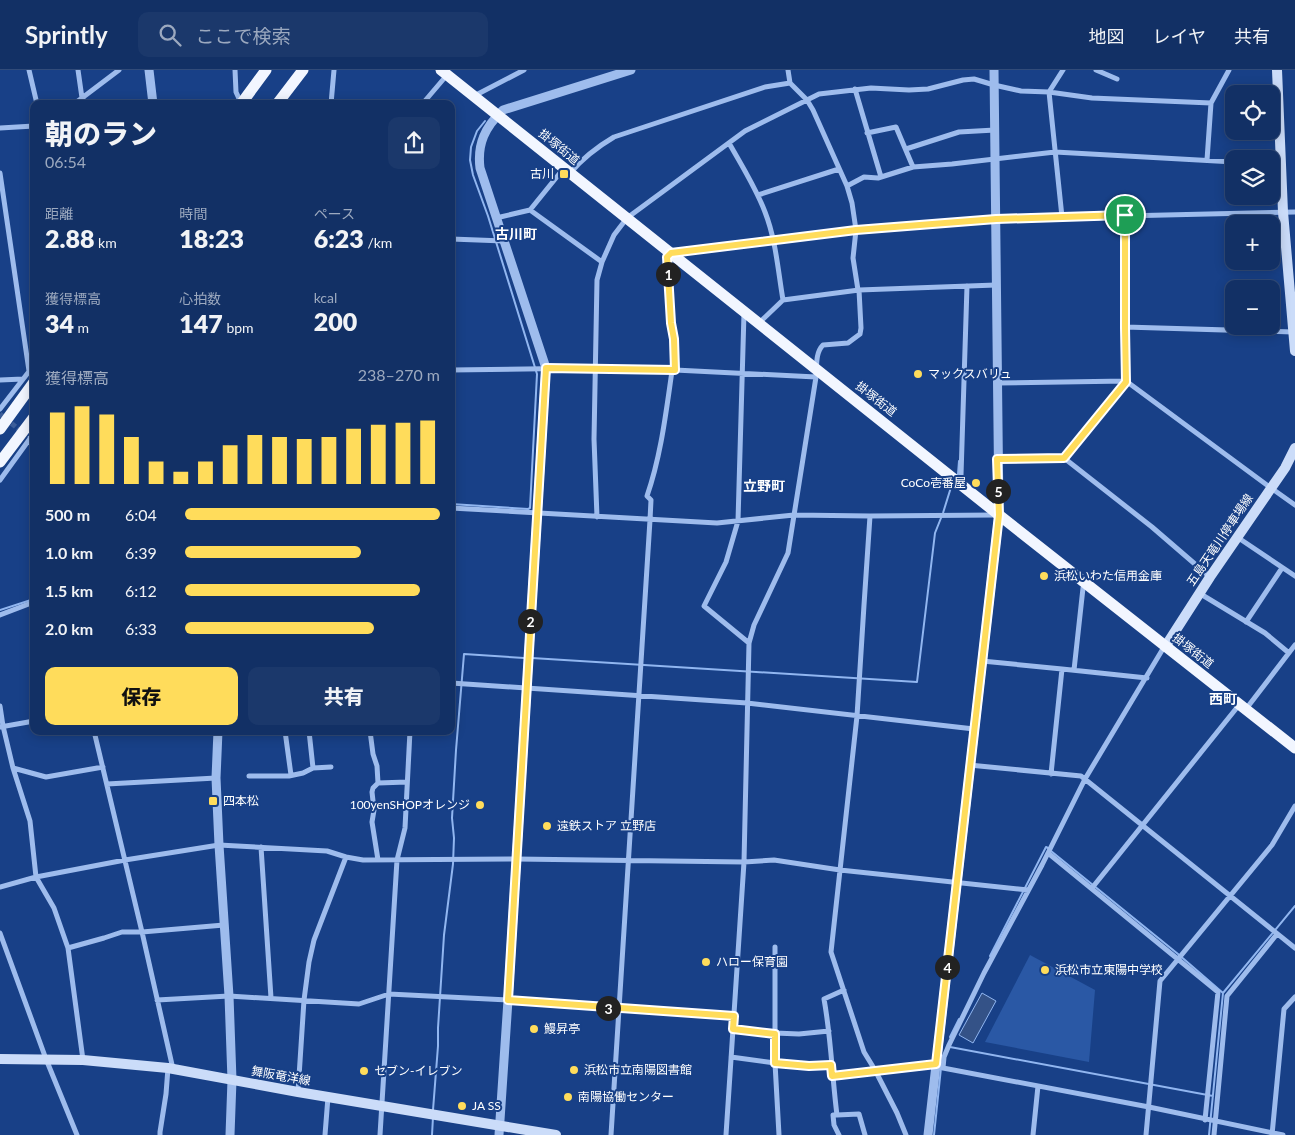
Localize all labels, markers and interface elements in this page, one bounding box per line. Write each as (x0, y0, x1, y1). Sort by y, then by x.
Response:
search box (138, 12, 488, 57)
text: Sprintly (25, 20, 108, 49)
icon: search (156, 21, 184, 49)
text: ここで検索 (196, 24, 291, 47)
text: 地図 (1089, 25, 1125, 47)
text: レイヤ (1153, 25, 1206, 47)
text: 共有 (1234, 25, 1270, 47)
map controls (1225, 85, 1280, 335)
button: locate (1225, 85, 1280, 140)
text: 朝のラン (45, 116, 157, 150)
button: share (388, 117, 440, 169)
street label: 掛塚街道 (536, 126, 583, 168)
button: layers (1225, 150, 1280, 205)
text: 06:54 (45, 152, 86, 171)
place label: 古川 (530, 166, 554, 181)
marker: 古川 (558, 168, 570, 180)
pin (1104, 194, 1146, 236)
icon: arrive (1111, 201, 1139, 229)
text: 距離 (45, 205, 73, 222)
text: 時間 (179, 205, 207, 222)
text: ペース (314, 205, 355, 222)
button: + (1225, 215, 1280, 270)
text: 2.88 (45, 223, 94, 253)
text: 18:23 (179, 223, 244, 253)
text: 6:23 (314, 223, 364, 253)
district label: 古川町 (495, 225, 537, 242)
text: km (94, 234, 117, 251)
text: /km (364, 234, 392, 251)
pin: 1 (656, 262, 680, 286)
text: 1 (664, 266, 673, 283)
button: − (1225, 280, 1280, 335)
text: kcal (314, 289, 337, 306)
text: 獲得標高 (45, 290, 101, 307)
text: 心拍数 (179, 290, 221, 307)
text: 200 (314, 306, 357, 336)
text: 34 (45, 308, 74, 338)
text: 147 (179, 308, 223, 338)
text: m (74, 319, 89, 336)
text: bpm (223, 319, 254, 336)
text: 238–270 m (358, 365, 440, 384)
place label: マックスバリュ (928, 366, 1012, 381)
text: 獲得標高 (45, 368, 109, 387)
marker: マックスバリュ (912, 368, 924, 380)
street label: 掛塚街道 (853, 378, 900, 419)
place label: CoCo壱番屋 (901, 475, 966, 490)
district label: 立野町 (743, 477, 785, 494)
marker: CoCo壱番屋 (970, 477, 982, 489)
pin: 5 (986, 478, 1010, 504)
text: 5 (994, 483, 1003, 500)
street label: 五島天竜川停車場線 (1183, 491, 1256, 589)
text: 500 m (45, 505, 90, 524)
text: 6:04 (125, 505, 157, 524)
text: 1.0 km (45, 543, 93, 562)
text: 6:39 (125, 543, 157, 562)
place label: 浜松いわた信用金庫 (1054, 568, 1162, 583)
marker: 浜松いわた信用金庫 (1038, 570, 1050, 582)
text: 1.5 km (45, 581, 93, 600)
text: 6:12 (125, 581, 157, 600)
pin: 2 (518, 608, 542, 634)
text: 2 (526, 613, 535, 630)
text: 2.0 km (45, 619, 93, 638)
text: 6:33 (125, 619, 157, 638)
street label: 掛塚街道 (1170, 630, 1217, 671)
button: 保存 (45, 667, 238, 725)
button: 共有 (248, 667, 440, 725)
district label: 西町 (1209, 690, 1237, 707)
place label: 四本松 (223, 793, 259, 808)
marker: 四本松 (207, 795, 219, 807)
place label: 100yenSHOPオレンジ (350, 797, 470, 812)
marker: 100yenSHOPオレンジ (474, 799, 486, 811)
place label: 遠鉄ストア 立野店 (557, 818, 656, 833)
marker: 遠鉄ストア 立野店 (541, 820, 553, 832)
place label: ハロー保育園 (716, 954, 788, 969)
pin: 4 (934, 954, 960, 980)
marker: ハロー保育園 (700, 956, 712, 968)
text: 4 (943, 959, 952, 976)
place label: 浜松市立東陽中学校 (1055, 962, 1163, 977)
marker: 浜松市立東陽中学校 (1039, 964, 1051, 976)
pin: 3 (596, 996, 620, 1020)
text: 3 (604, 1000, 613, 1017)
place label: 鰻昇亭 (544, 1021, 580, 1036)
marker: 鰻昇亭 (528, 1023, 540, 1035)
place label: 浜松市立南陽図書館 (584, 1062, 692, 1077)
street label: 舞阪竜洋線 (250, 1063, 312, 1088)
place label: セブン-イレブン (374, 1063, 462, 1078)
marker: 浜松市立南陽図書館 (568, 1064, 580, 1076)
marker: セブン-イレブン (358, 1065, 370, 1077)
place label: 南陽協働センター (578, 1089, 674, 1104)
marker: 南陽協働センター (562, 1091, 574, 1103)
place label: JA SS (472, 1098, 501, 1113)
marker: JA SS (456, 1100, 468, 1112)

